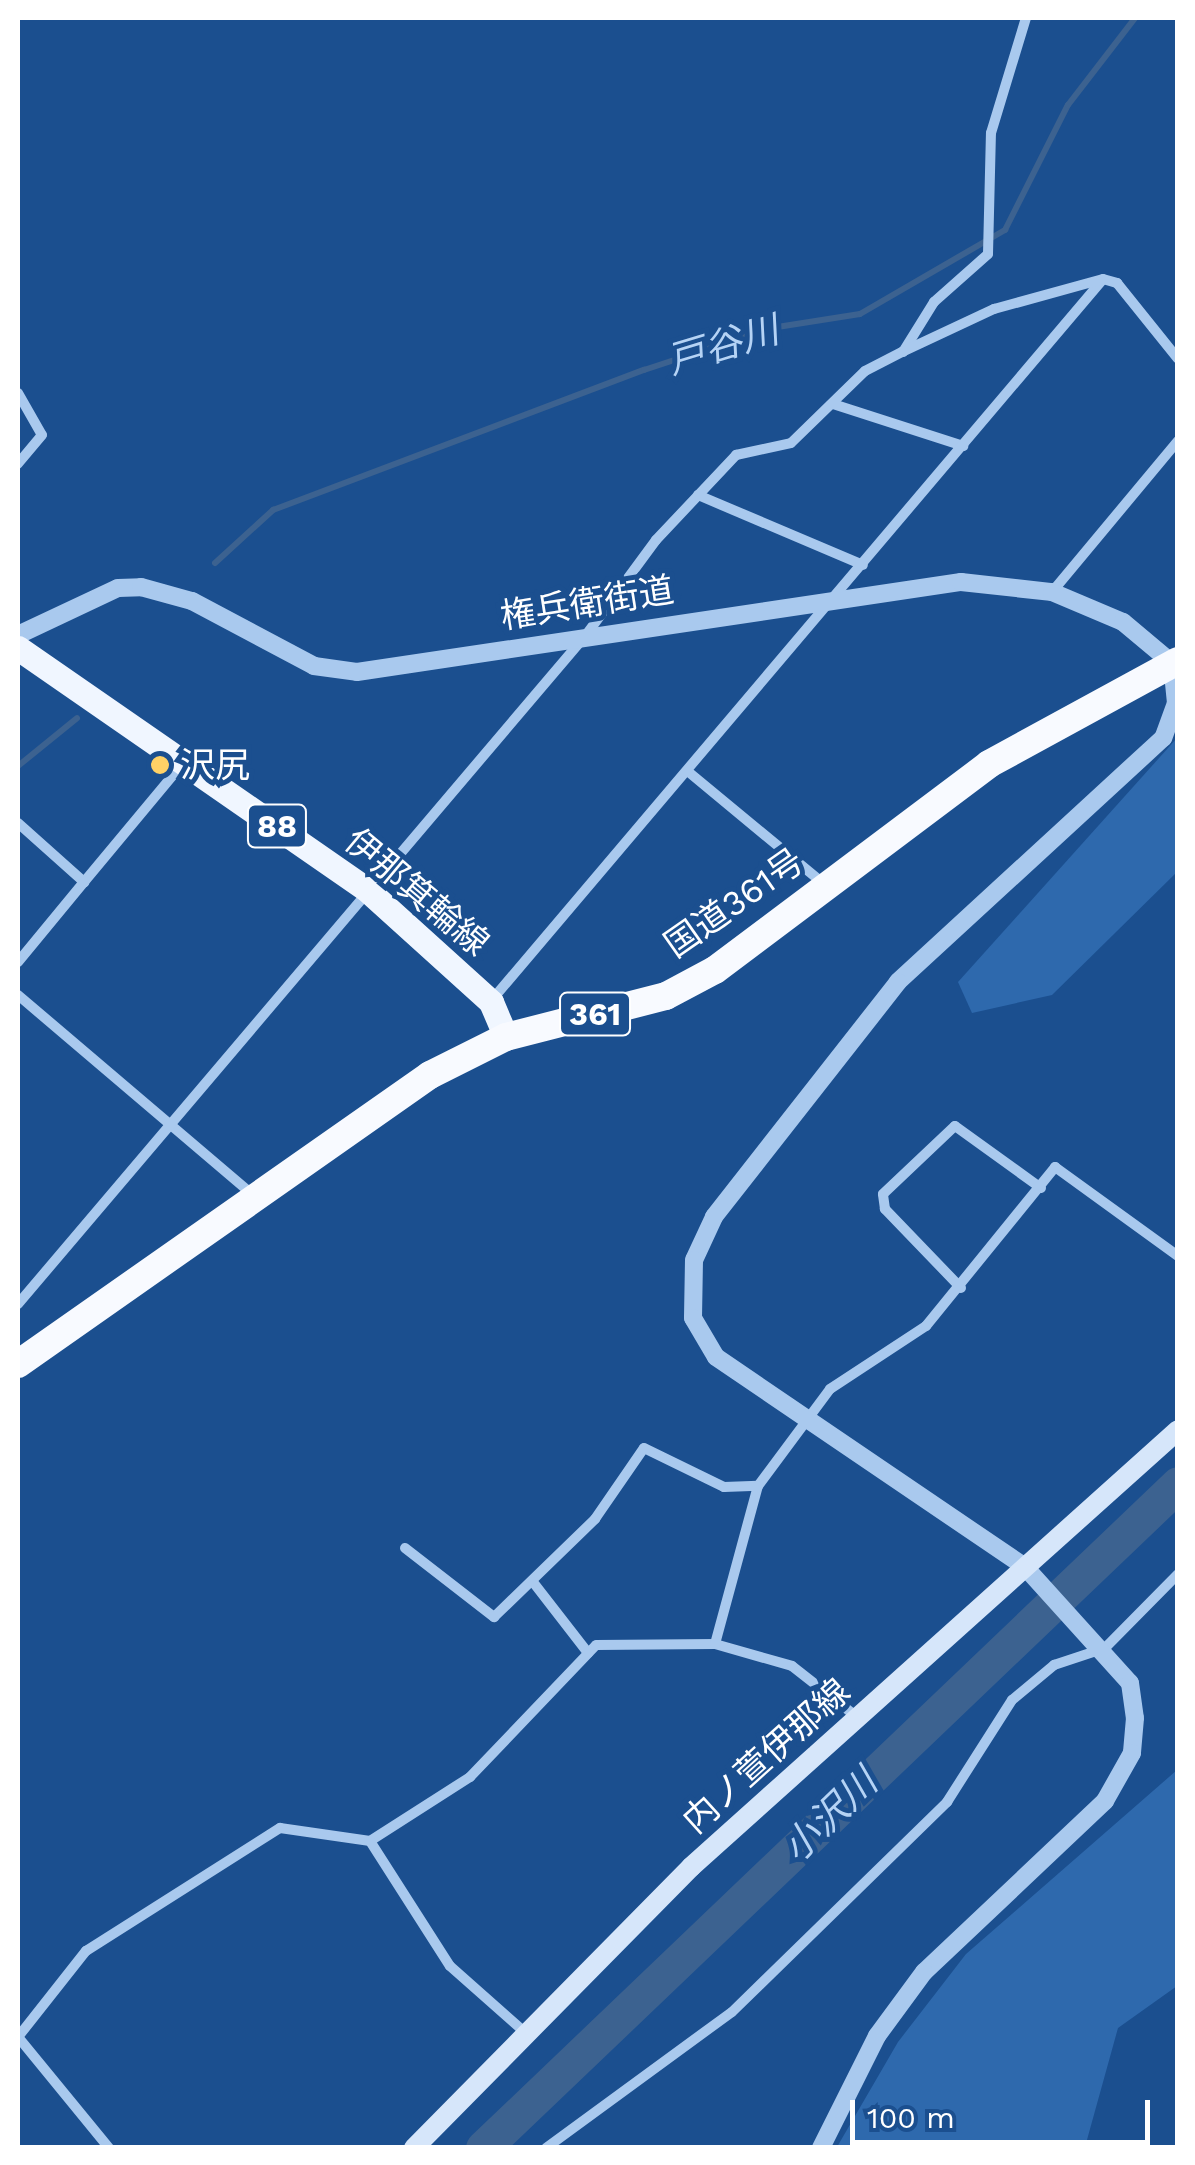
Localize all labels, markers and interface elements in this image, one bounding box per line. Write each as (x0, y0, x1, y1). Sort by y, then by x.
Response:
water label: 戸谷川 (662, 308, 784, 384)
street label: 権兵衛街道 (497, 569, 677, 637)
place label: 沢尻 (180, 744, 250, 786)
marker: 沢尻 (149, 754, 171, 776)
road number: 88 (244, 799, 310, 853)
street label: 伊那箕輪線 (336, 820, 498, 964)
street label: 国道361号 (656, 840, 812, 966)
road number: 361 (558, 987, 632, 1041)
street label: 内ノ萱伊那線 (674, 1670, 858, 1842)
water label: 小沢川 (773, 1760, 887, 1872)
scale bar (855, 2080, 1155, 2142)
text: 100 m (867, 2100, 955, 2135)

